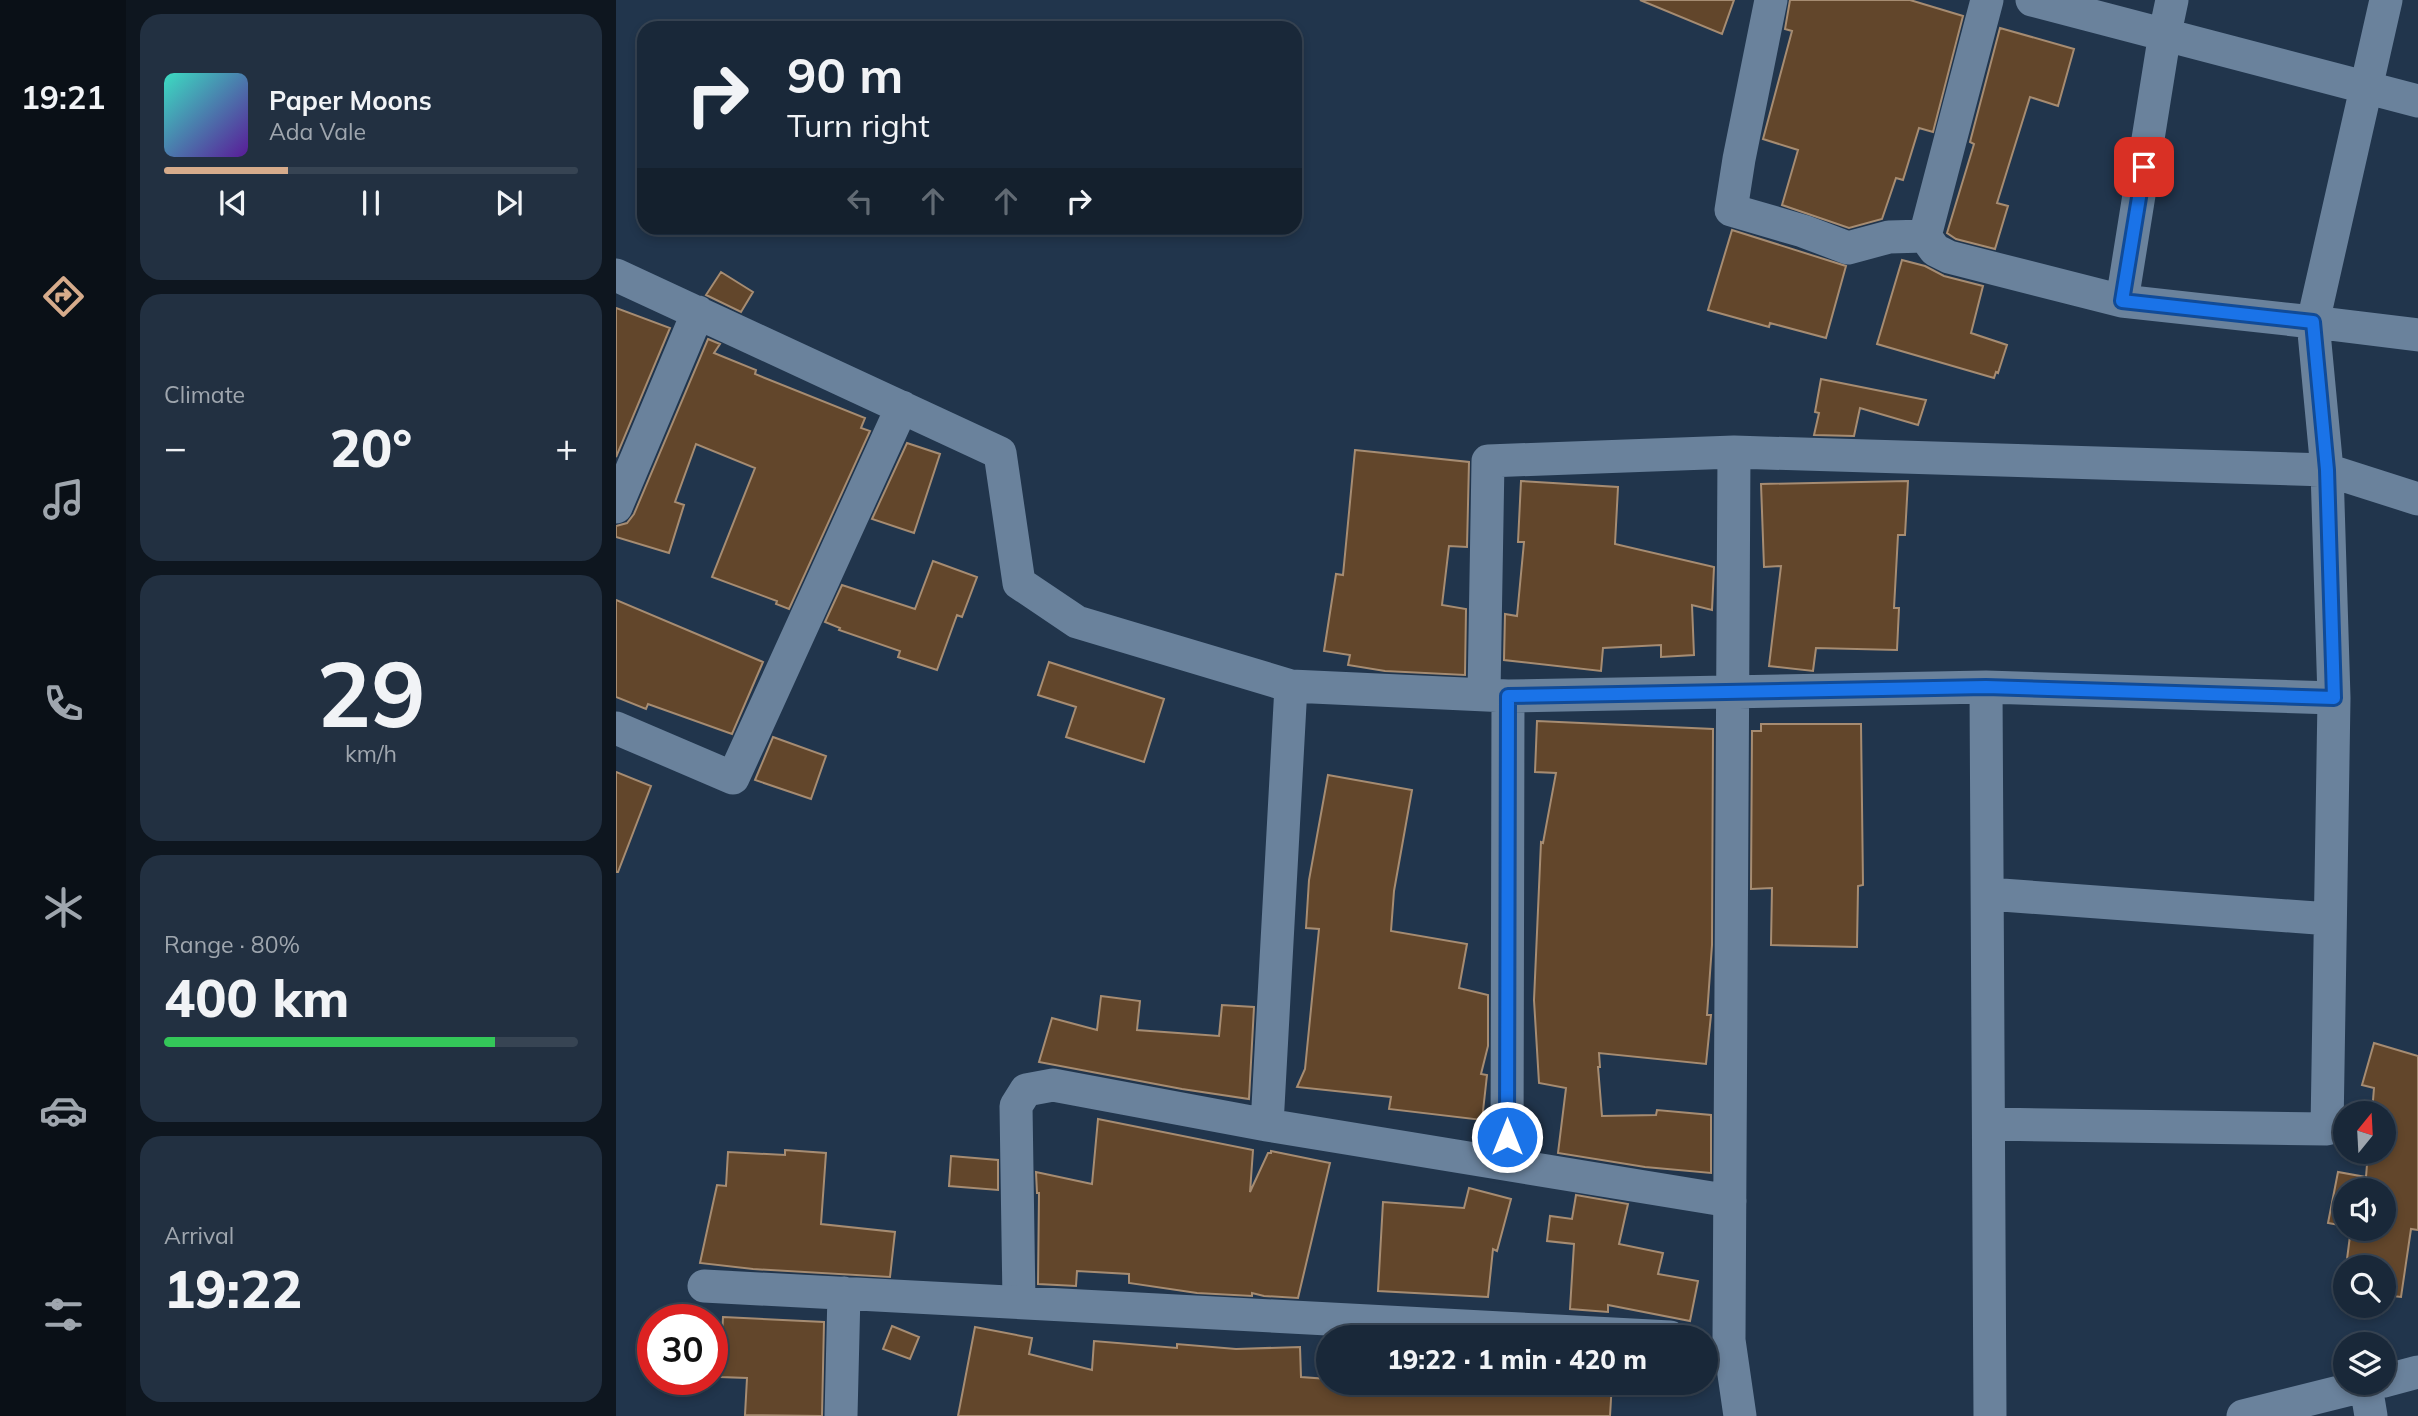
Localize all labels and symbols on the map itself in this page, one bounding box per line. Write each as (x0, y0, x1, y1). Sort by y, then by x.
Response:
pin (2114, 137, 2174, 197)
position arrow (1470, 1100, 1544, 1174)
north arrow (2333, 1101, 2396, 1164)
speed limit sign: 30 (637, 1304, 728, 1395)

